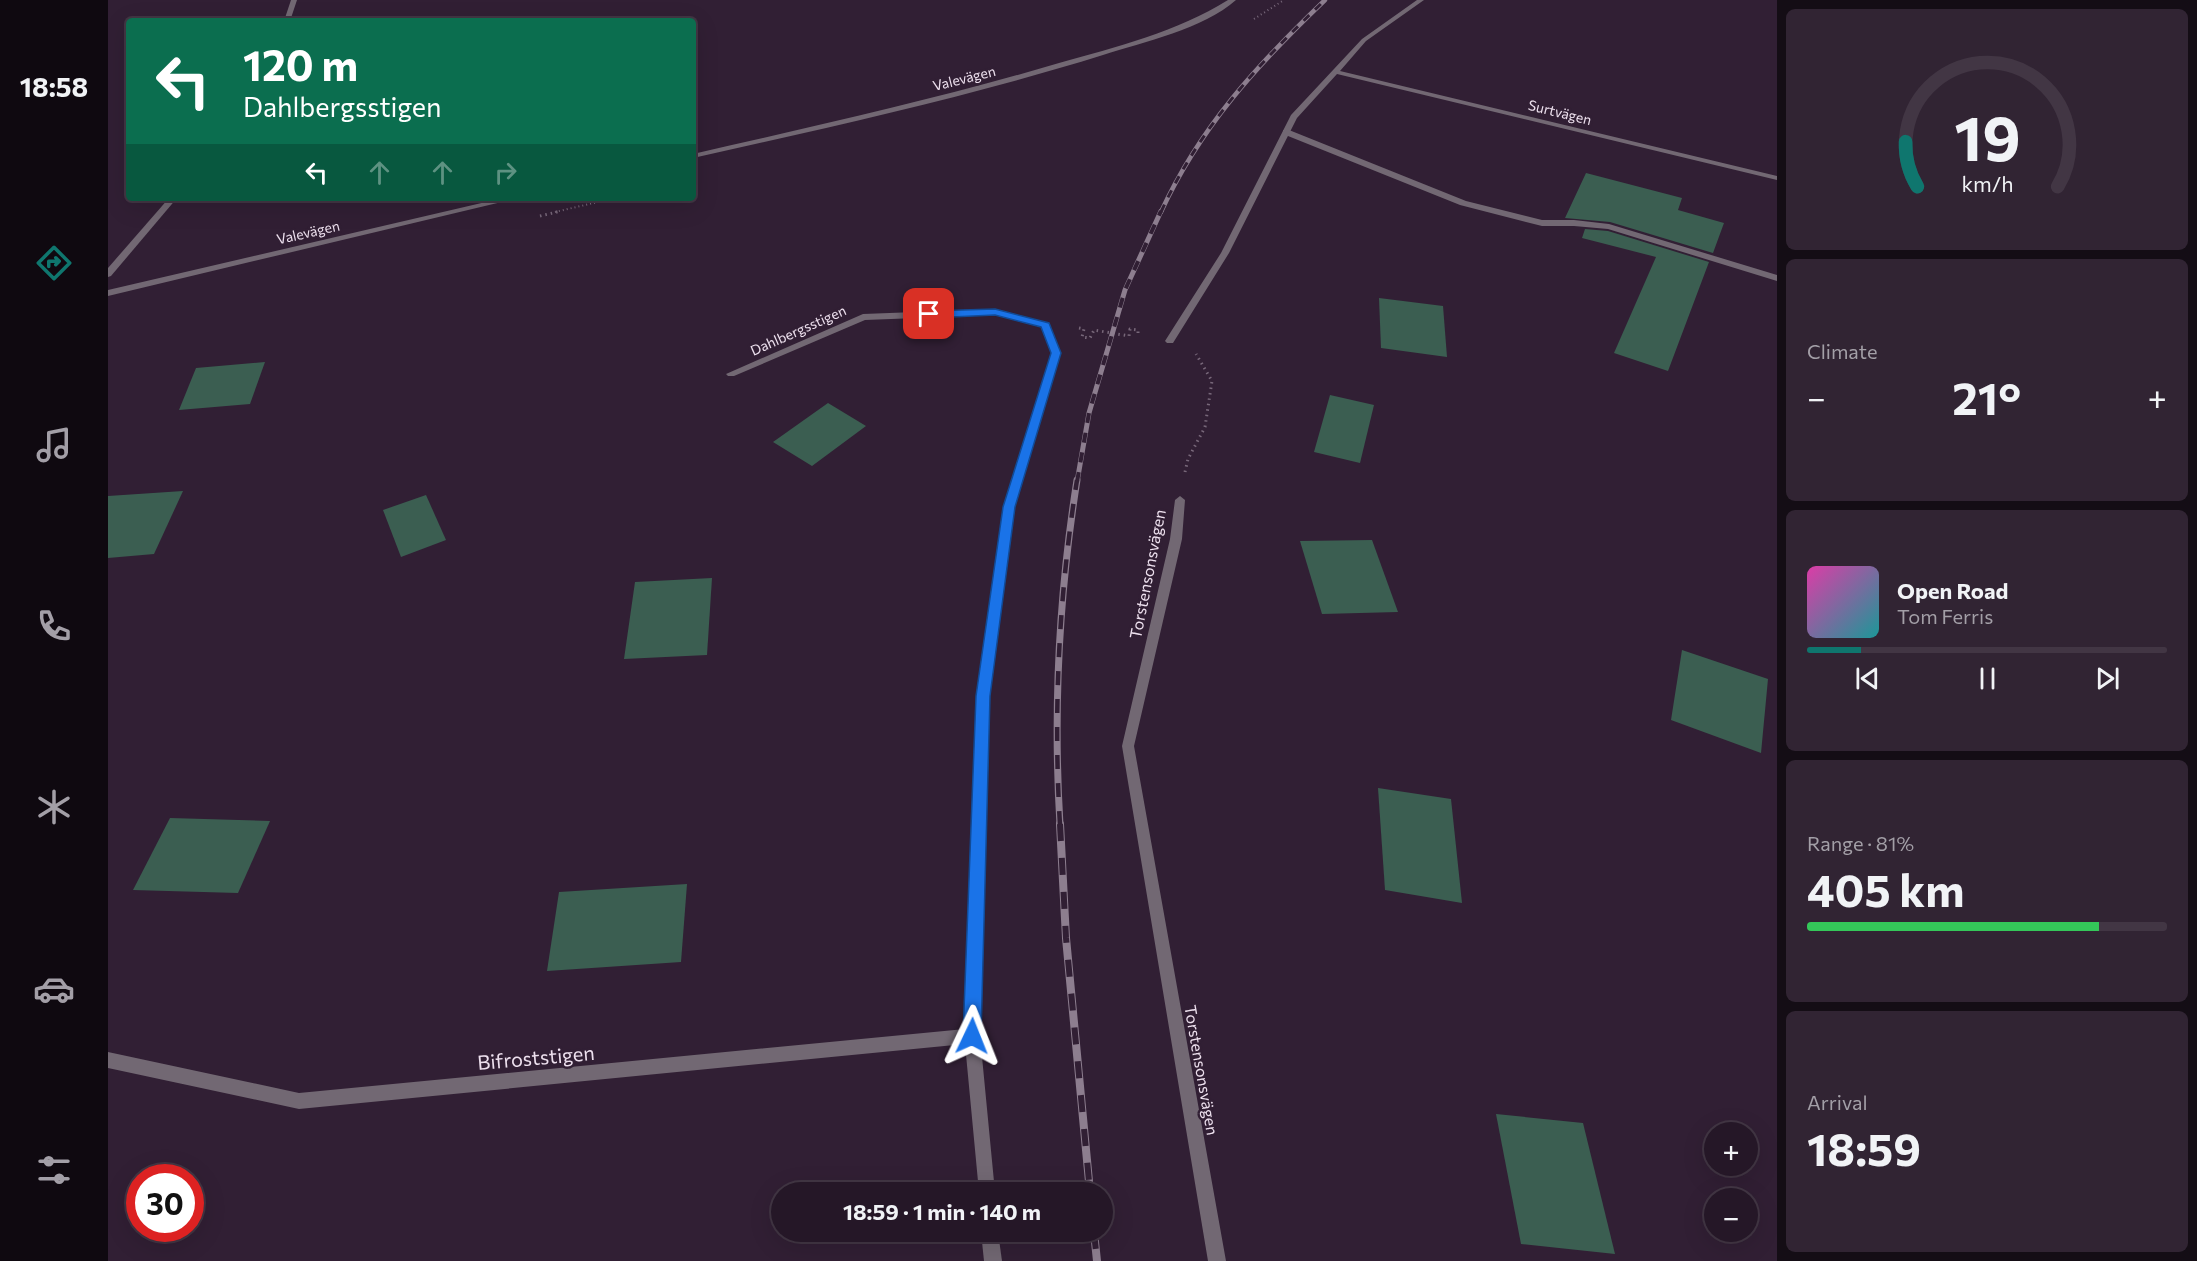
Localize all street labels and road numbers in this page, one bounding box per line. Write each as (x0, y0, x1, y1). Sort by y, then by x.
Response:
street label: Valevägen (931, 62, 997, 94)
street label: Surtvägen (1527, 96, 1593, 128)
street label: Valevägen (275, 217, 341, 247)
street label: Dahlbergsstigen (748, 301, 848, 359)
street label: Torstensonsvägen (1125, 508, 1169, 640)
street label: Torstensonsvägen (1181, 1004, 1223, 1136)
street label: Bifroststigen (476, 1040, 596, 1074)

